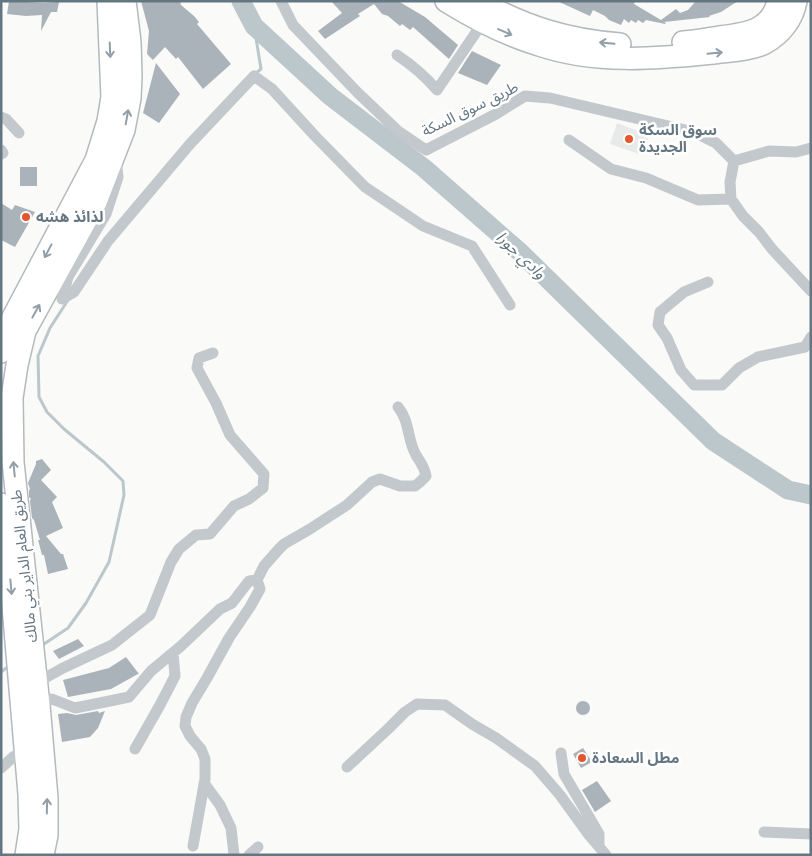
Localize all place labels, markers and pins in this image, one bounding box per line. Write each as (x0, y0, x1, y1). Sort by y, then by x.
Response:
place label: سوق السكة الجديدة (639, 121, 717, 156)
marker: سوق السكة الجديدة (623, 133, 635, 145)
place label: لذائذ هشه (36, 208, 103, 226)
marker: لذائذ هشه (20, 211, 32, 223)
place label: مطل السعادة (592, 749, 679, 767)
marker: مطل السعادة (576, 752, 588, 764)

